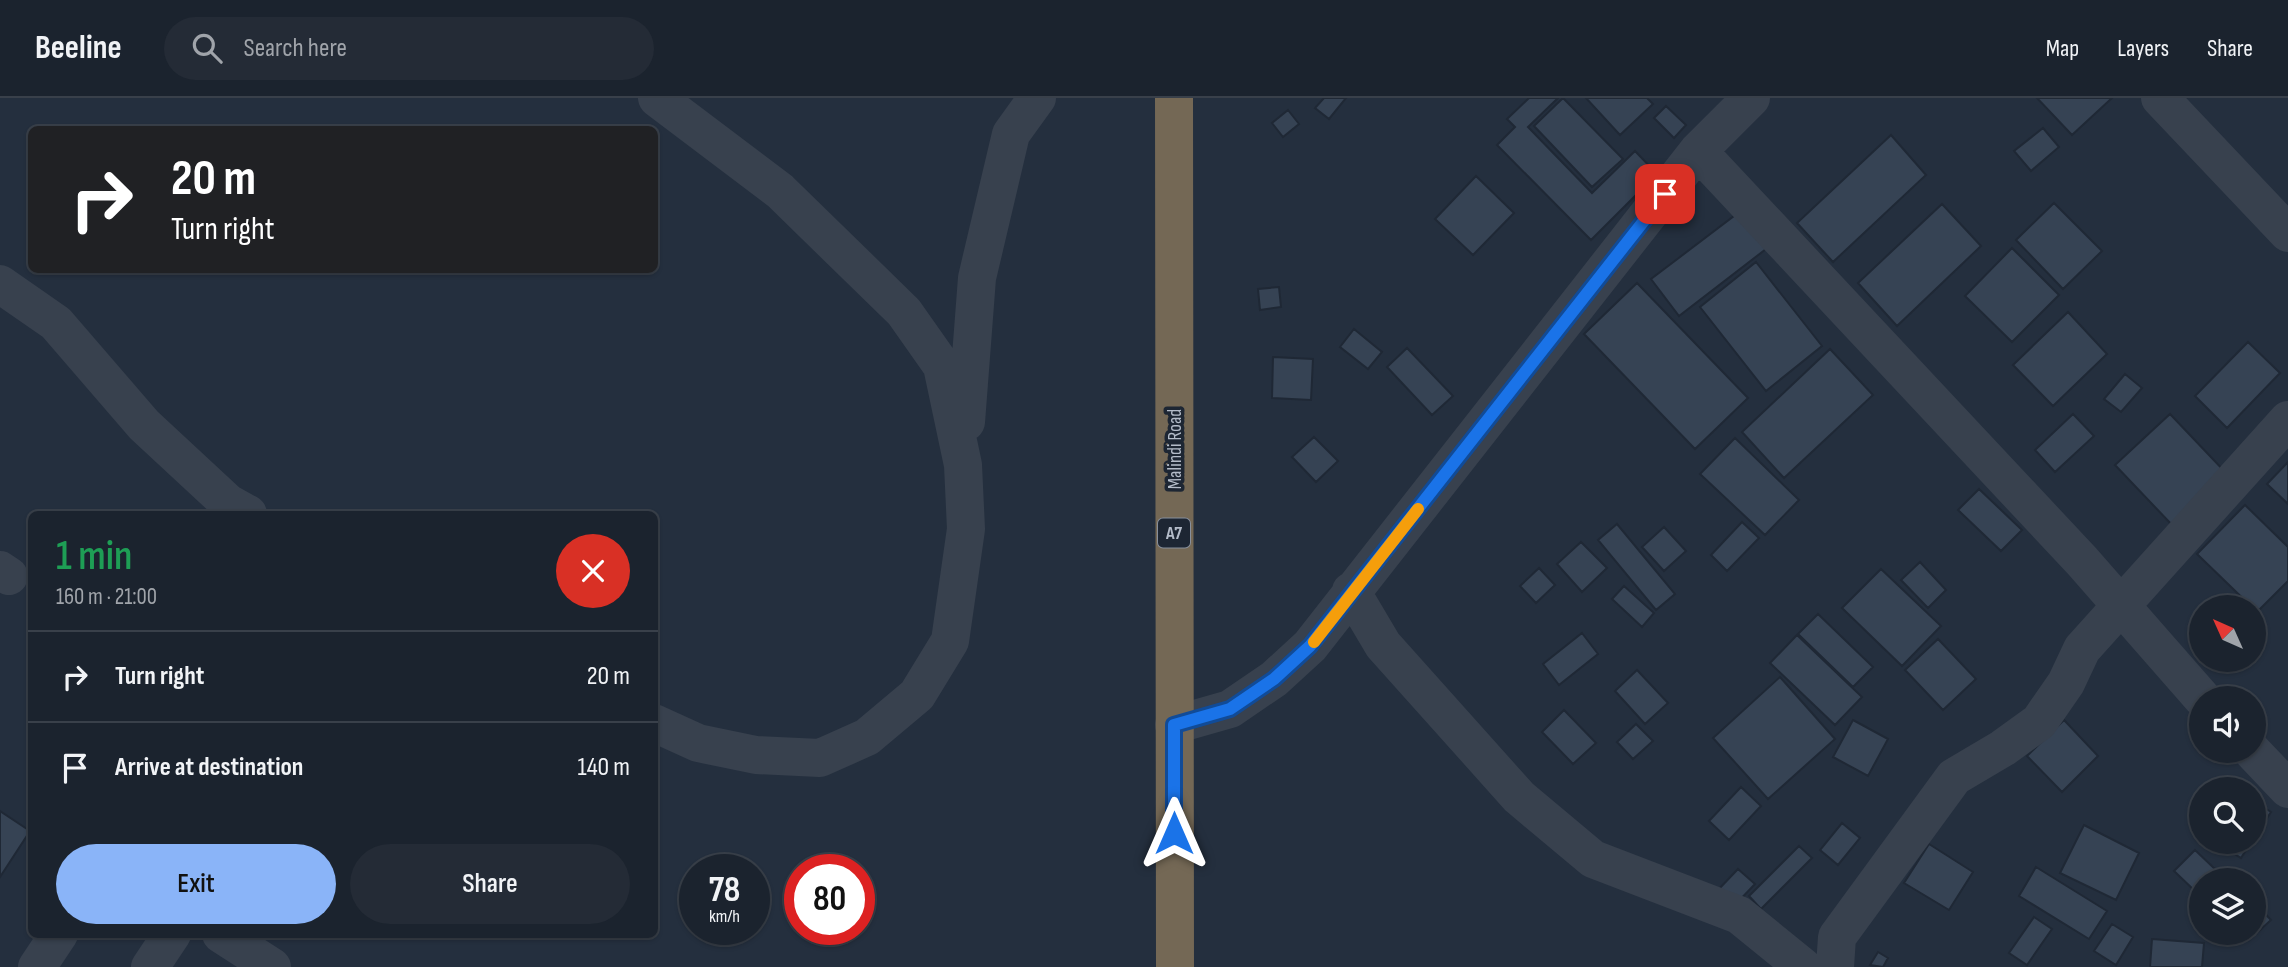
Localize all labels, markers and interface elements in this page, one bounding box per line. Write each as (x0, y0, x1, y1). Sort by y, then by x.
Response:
search box (164, 17, 654, 80)
text: Beeline (35, 28, 122, 68)
icon: search (188, 29, 226, 67)
text: Search here (244, 33, 347, 64)
text: Map (2046, 34, 2079, 63)
text: Layers (2117, 34, 2169, 63)
text: Share (2207, 34, 2253, 63)
text: 20 m (171, 150, 256, 209)
icon: right (56, 154, 147, 245)
pin (1635, 164, 1695, 224)
icon: arrive (1646, 175, 1684, 213)
text: Turn right (171, 210, 275, 249)
street label: Malindi Road (1164, 409, 1187, 489)
road number: A7 (1158, 519, 1190, 548)
text: 1 min (56, 531, 132, 582)
button: close (556, 534, 630, 608)
text: 160 m · 21:00 (56, 583, 157, 611)
north arrow (2189, 595, 2266, 672)
map controls (2189, 595, 2266, 945)
icon: right (56, 658, 94, 696)
text: Turn right (115, 661, 204, 692)
text: 20 m (587, 661, 630, 692)
button: sound (2189, 686, 2266, 763)
icon: arrive (56, 749, 94, 787)
text: Arrive at destination (115, 752, 303, 783)
text: 140 m (578, 752, 630, 783)
button: search (2189, 777, 2266, 854)
position arrow (1137, 796, 1211, 870)
button: Exit (56, 844, 336, 924)
button: Share (350, 844, 630, 924)
speed limit sign: 80 (784, 854, 875, 945)
button: layers (2189, 868, 2266, 945)
text: 78 (709, 869, 740, 912)
text: km/h (709, 906, 740, 927)

